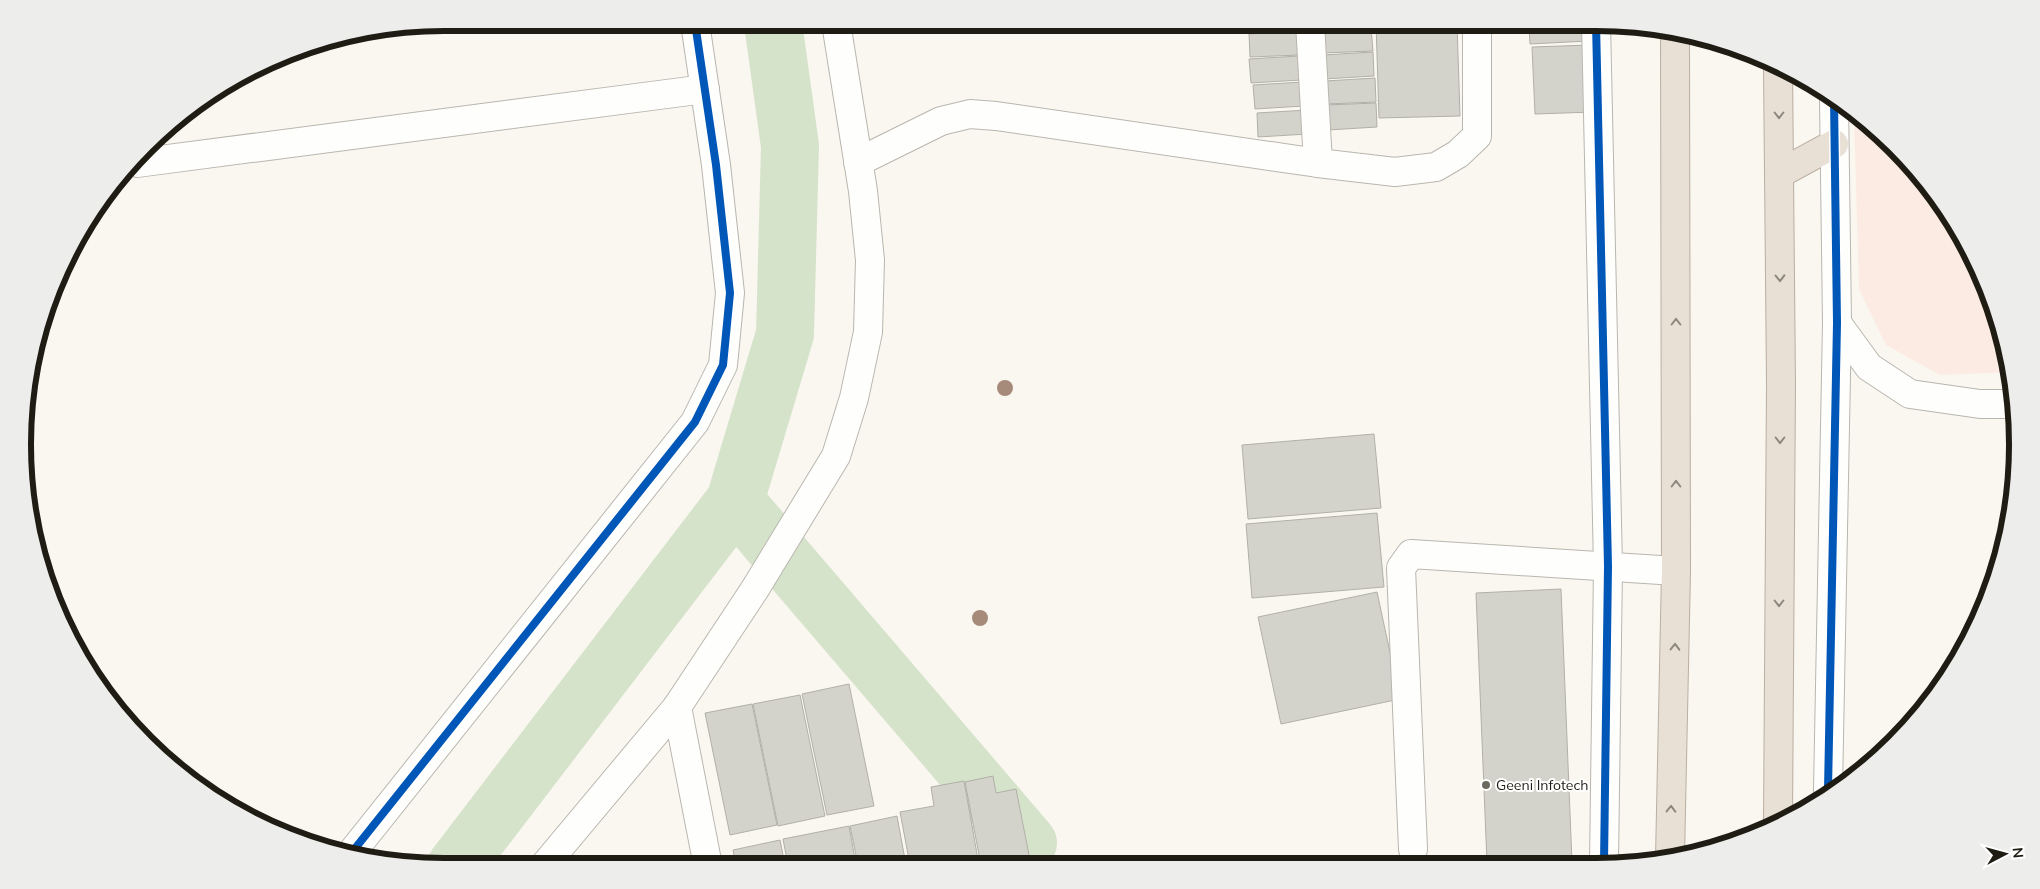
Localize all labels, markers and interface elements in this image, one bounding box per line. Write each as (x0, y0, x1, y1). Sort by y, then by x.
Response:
one-way arrow (1774, 112, 1784, 119)
one-way arrow (1775, 274, 1785, 282)
one-way arrow (1671, 317, 1681, 325)
one-way arrow (1775, 436, 1785, 444)
one-way arrow (1671, 480, 1681, 488)
one-way arrow (1774, 599, 1784, 607)
one-way arrow (1669, 642, 1680, 650)
place label: Geeni Infotech (1496, 776, 1589, 794)
marker: Geeni Infotech (1480, 779, 1492, 791)
one-way arrow (1666, 805, 1676, 812)
north arrow (1980, 829, 2030, 879)
text: N (2008, 846, 2027, 859)

